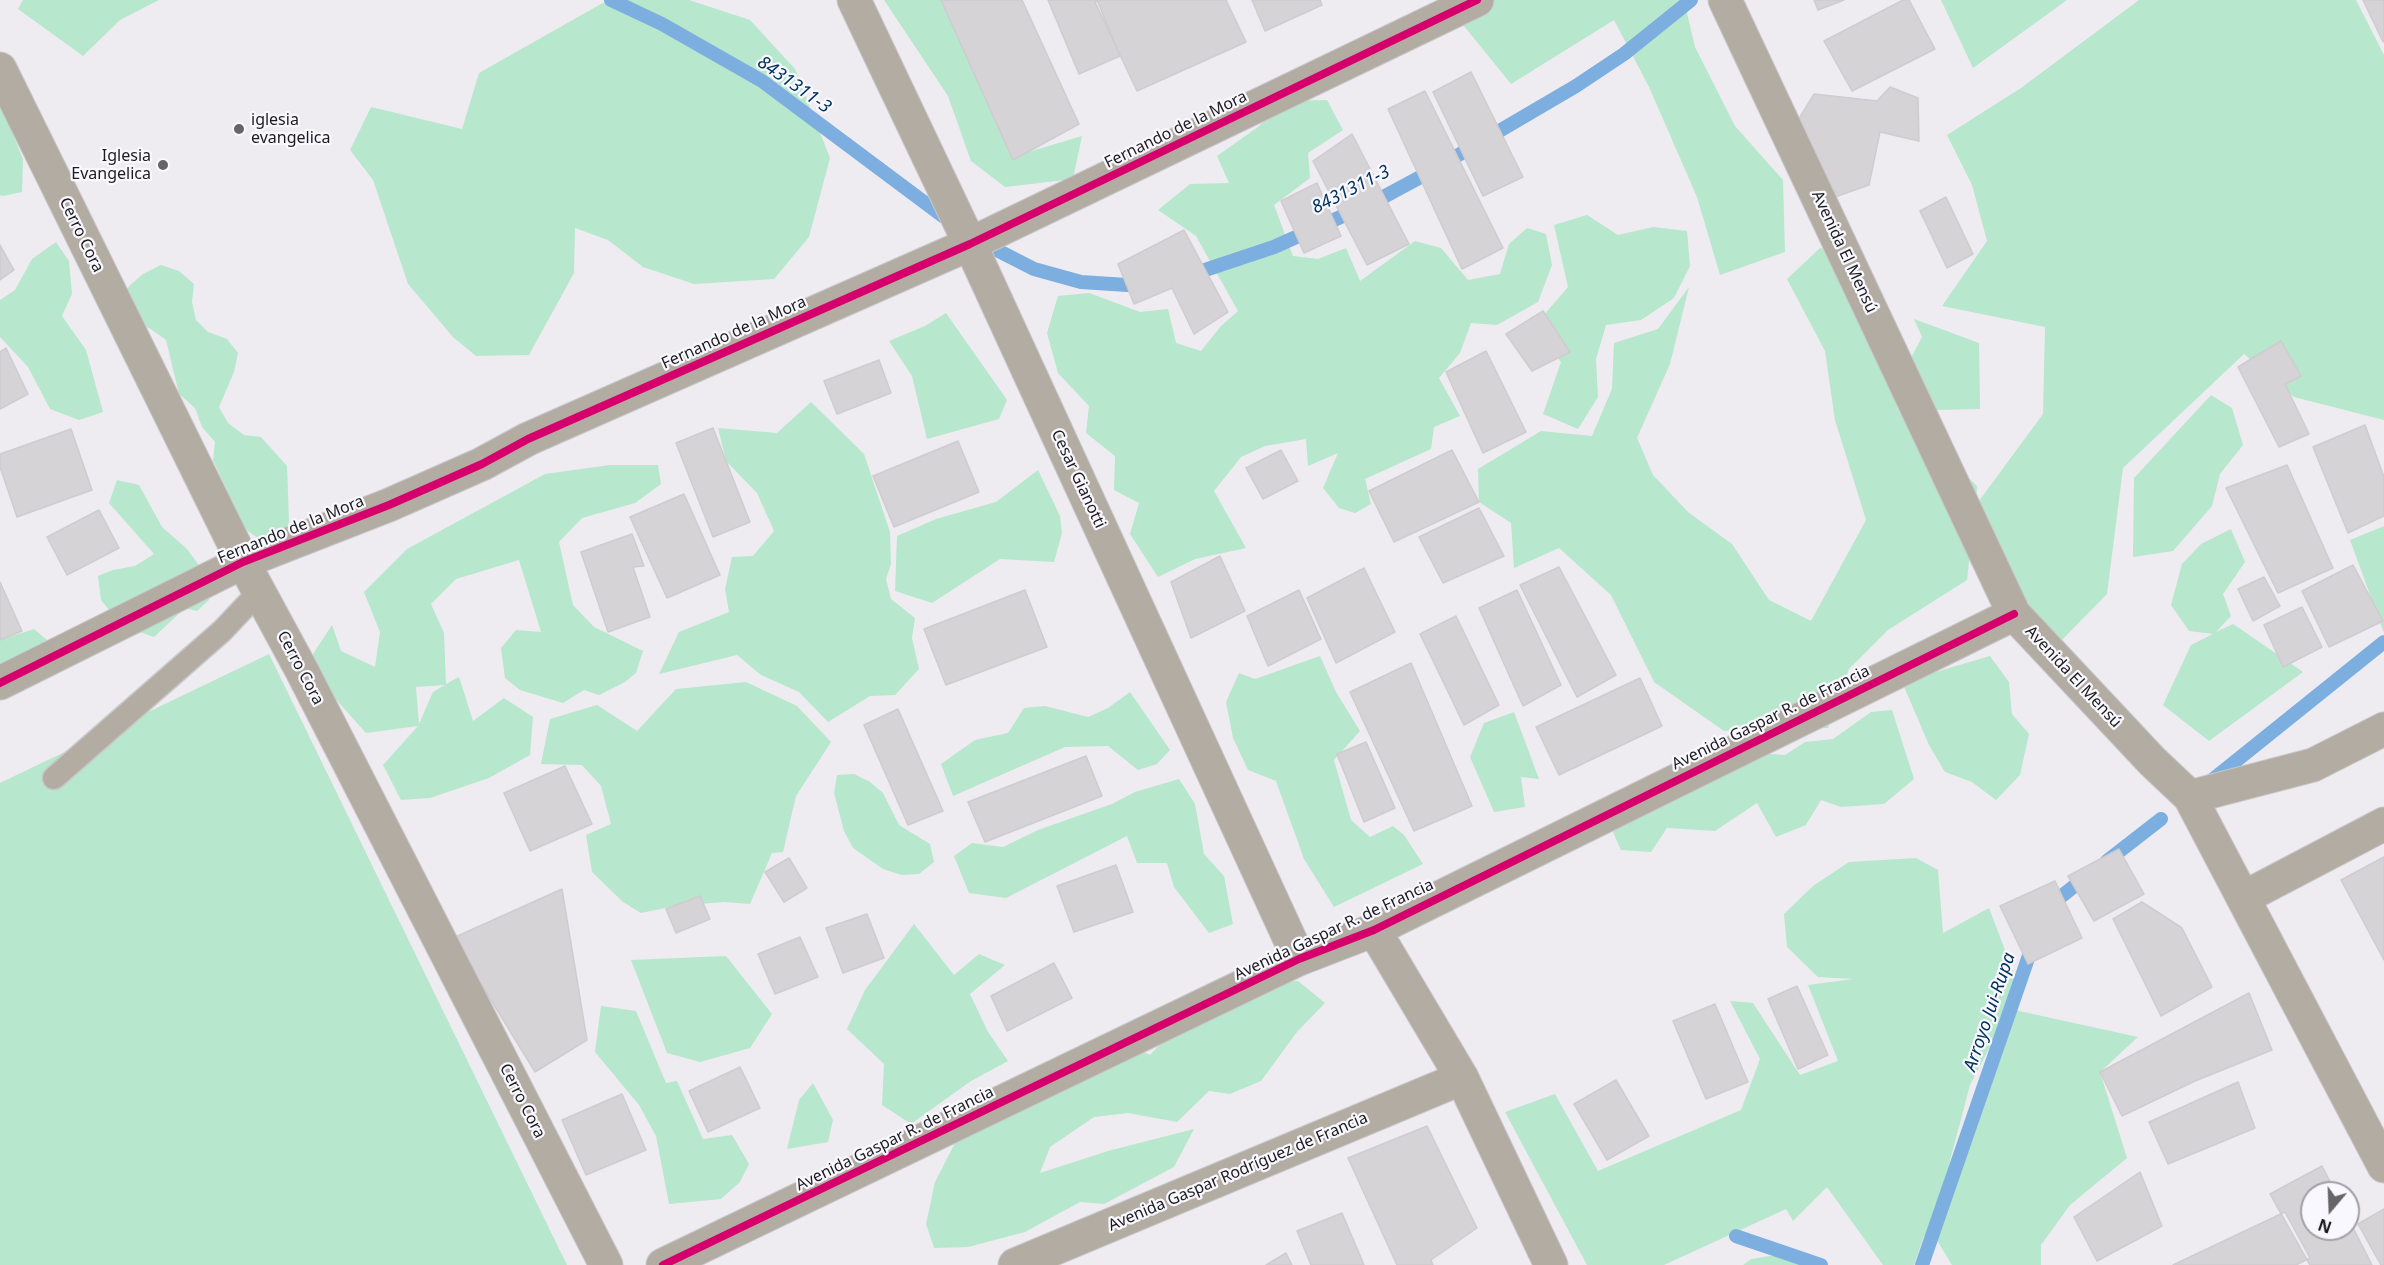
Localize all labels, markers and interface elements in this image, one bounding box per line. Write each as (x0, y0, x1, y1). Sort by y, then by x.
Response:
water label: 8431311-3 (753, 52, 835, 118)
street label: Fernando de la Mora (1102, 87, 1250, 173)
place label: iglesia evangelica (251, 110, 330, 148)
marker: iglesia evangelica (232, 122, 246, 136)
place label: Iglesia Evangelica (71, 146, 151, 184)
marker: Iglesia Evangelica (156, 158, 170, 172)
water label: 8431311-3 (1308, 161, 1394, 219)
street label: Avenida El Mensú (1807, 188, 1881, 316)
street label: Cerro Cora (55, 194, 107, 276)
street label: Fernando de la Mora (659, 292, 809, 374)
street label: Cesar Gianotti (1047, 427, 1109, 531)
street label: Fernando de la Mora (215, 492, 367, 568)
street label: Avenida El Mensú (2021, 622, 2125, 732)
street label: Cerro Cora (273, 628, 327, 708)
street label: Avenida Gaspar R. de Francia (1669, 662, 1873, 774)
street label: Avenida Gaspar R. de Francia (1231, 875, 1437, 985)
water label: Arroyo Jui-Rupa (1960, 950, 2020, 1074)
street label: Cerro Cora (495, 1061, 549, 1141)
street label: Avenida Gaspar R. de Francia (793, 1083, 997, 1195)
street label: Avenida Gaspar Rodríguez de Francia (1105, 1108, 1371, 1236)
north arrow (2300, 1181, 2360, 1241)
text: N (2315, 1214, 2335, 1239)

